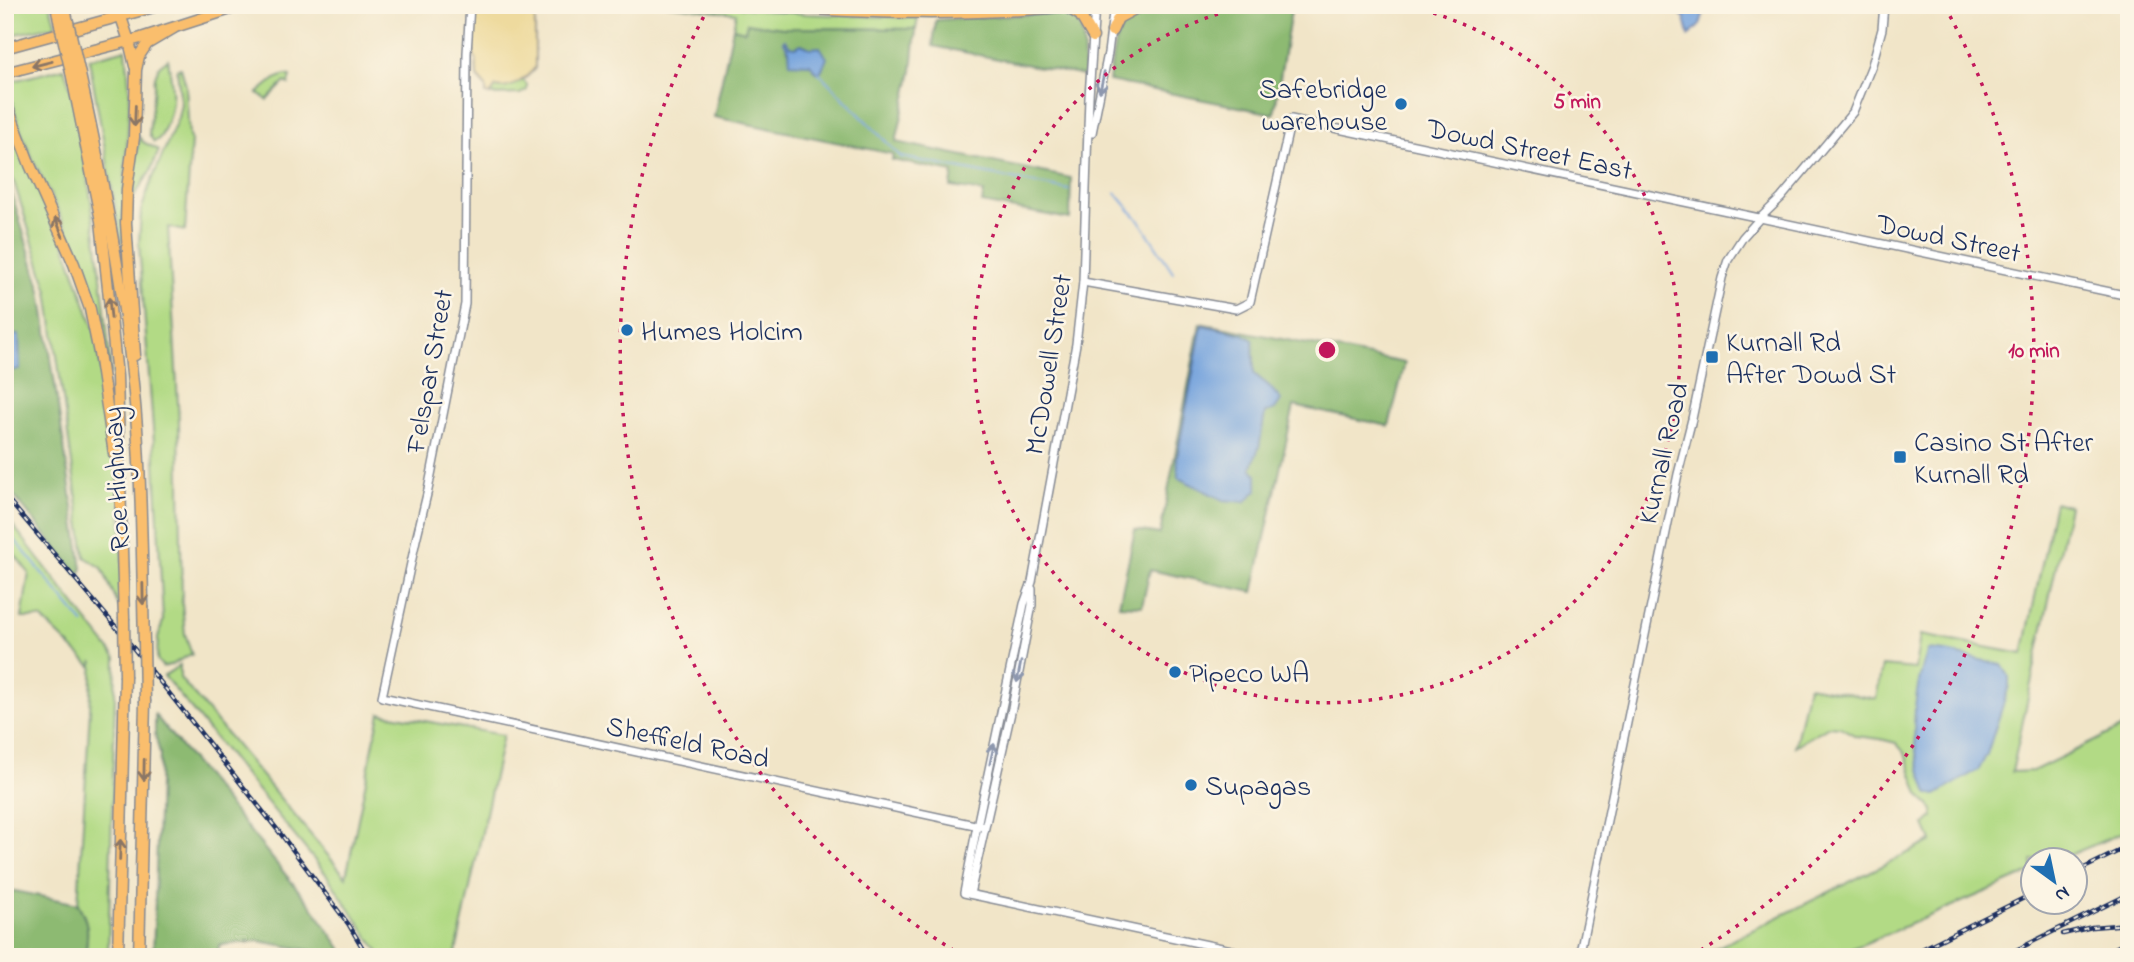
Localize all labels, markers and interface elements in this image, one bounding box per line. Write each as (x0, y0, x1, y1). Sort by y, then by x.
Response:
one-way arrow (31, 58, 54, 71)
one-way arrow (1095, 70, 1109, 93)
place label: Safebridge warehouse (1259, 71, 1387, 144)
text: 5 min (1553, 88, 1601, 118)
marker: Safebridge warehouse (1393, 96, 1409, 112)
one-way arrow (128, 104, 141, 127)
street label: Dowd Street East (1422, 109, 1636, 193)
street label: Dowd Street (1871, 205, 2024, 276)
one-way arrow (52, 217, 65, 239)
street label: McDowell Street (1016, 271, 1085, 458)
street label: Felspar Street (397, 286, 466, 458)
one-way arrow (103, 297, 116, 320)
place label: Humes Holcim (641, 313, 803, 354)
marker: Humes Holcim (619, 322, 635, 338)
place label: Kurnall Rd After Dowd St (1726, 324, 1896, 397)
text: 10 min (2008, 337, 2060, 367)
centre of rings (1315, 338, 1339, 362)
marker: Kurnall Rd After Dowd St (1704, 349, 1720, 365)
street label: Kurnall Road (1629, 379, 1702, 529)
street label: Roe Highway (94, 405, 143, 552)
place label: Casino St After Kurnall Rd (1914, 424, 2094, 497)
marker: Casino St After Kurnall Rd (1892, 449, 1908, 465)
one-way arrow (136, 583, 149, 606)
place label: Pipeco WA (1189, 655, 1309, 696)
one-way arrow (1012, 660, 1026, 683)
marker: Pipeco WA (1167, 664, 1183, 680)
street label: Sheffield Road (602, 707, 773, 782)
one-way arrow (986, 743, 1000, 766)
one-way arrow (138, 759, 151, 782)
place label: Supagas (1205, 768, 1311, 809)
marker: Supagas (1183, 777, 1199, 793)
one-way arrow (114, 839, 127, 862)
north arrow (2018, 846, 2088, 916)
text: N (2049, 878, 2075, 908)

